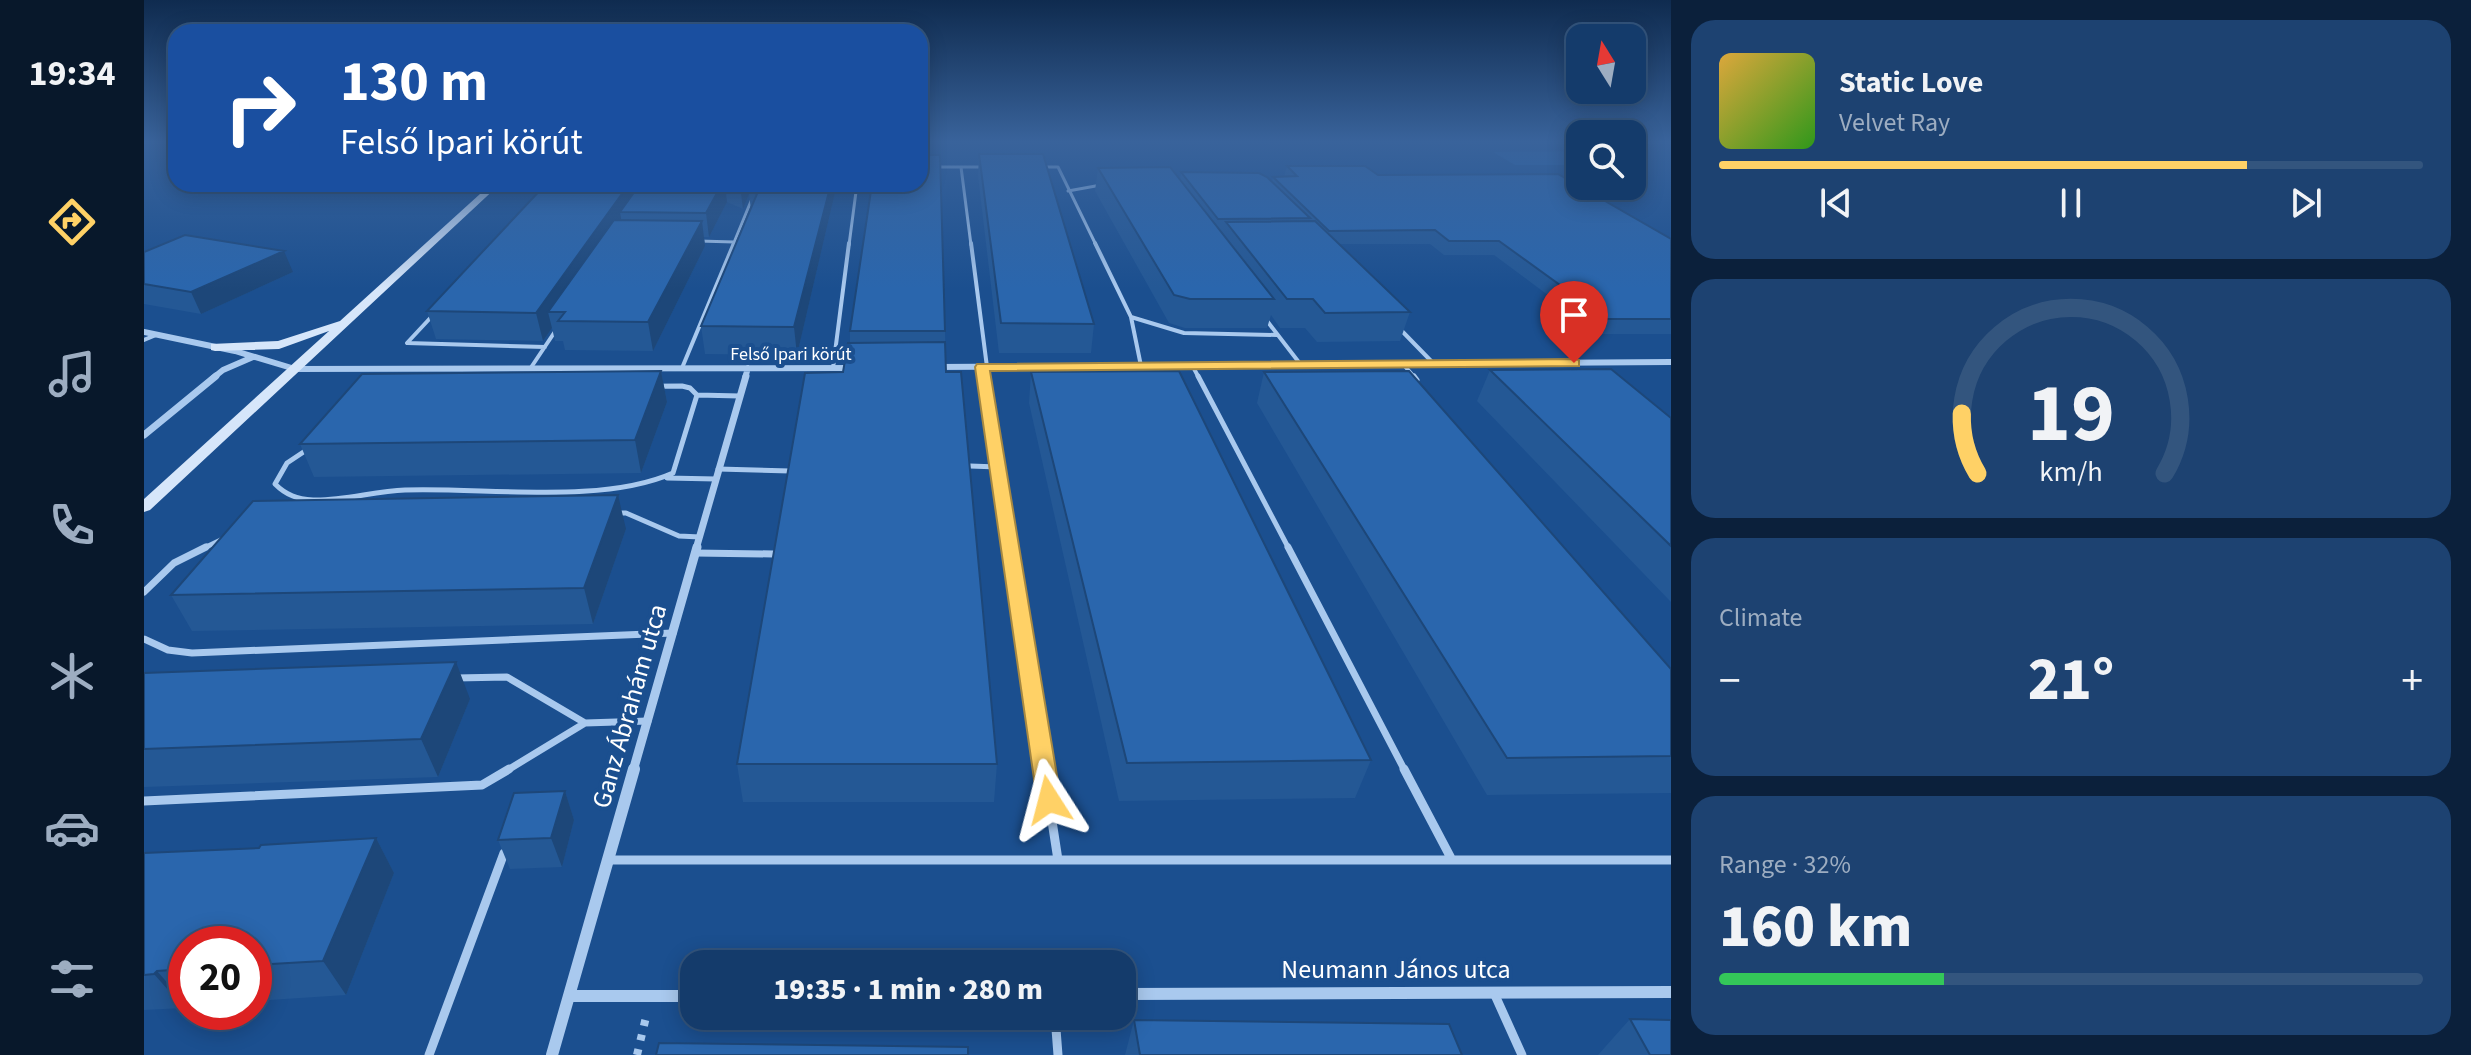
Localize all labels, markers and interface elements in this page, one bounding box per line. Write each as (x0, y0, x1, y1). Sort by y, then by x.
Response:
north arrow (1566, 24, 1646, 104)
map controls (1566, 24, 1646, 200)
text: 130 m (340, 43, 488, 122)
text: 19:34 (29, 48, 115, 99)
icon: right (208, 56, 312, 160)
text: Static Love (1839, 61, 1983, 104)
text: Velvet Ray (1839, 104, 1950, 141)
text: Felső Ipari körút (340, 117, 583, 168)
button: search (1566, 120, 1646, 200)
icon: previous (1814, 181, 1858, 225)
icon: pause (2049, 181, 2093, 225)
icon: next (2284, 181, 2328, 225)
icon: directions (44, 194, 100, 250)
pin (1540, 281, 1608, 363)
icon: arrive (1552, 293, 1596, 337)
street label: Felső Ipari körút (730, 342, 852, 367)
icon: music (44, 346, 100, 402)
text: 19 (2027, 355, 2115, 473)
text: km/h (2039, 452, 2103, 492)
icon: phone (44, 497, 100, 553)
text: Climate (1719, 599, 1803, 636)
street label: Ganz Ábrahám utca (583, 600, 676, 813)
text: 21° (2028, 638, 2114, 723)
icon: climate (44, 648, 100, 704)
text: − (1719, 650, 1741, 713)
text: + (2401, 650, 2423, 713)
position arrow (1007, 758, 1091, 842)
icon: car (44, 800, 100, 856)
text: Range · 32% (1719, 846, 1851, 883)
text: 160 km (1719, 885, 1912, 970)
speed limit sign: 20 (168, 926, 272, 1030)
icon: filters (44, 951, 100, 1007)
street label: Neumann János utca (1281, 951, 1511, 988)
text: 19:35 · 1 min · 280 m (773, 968, 1043, 1011)

